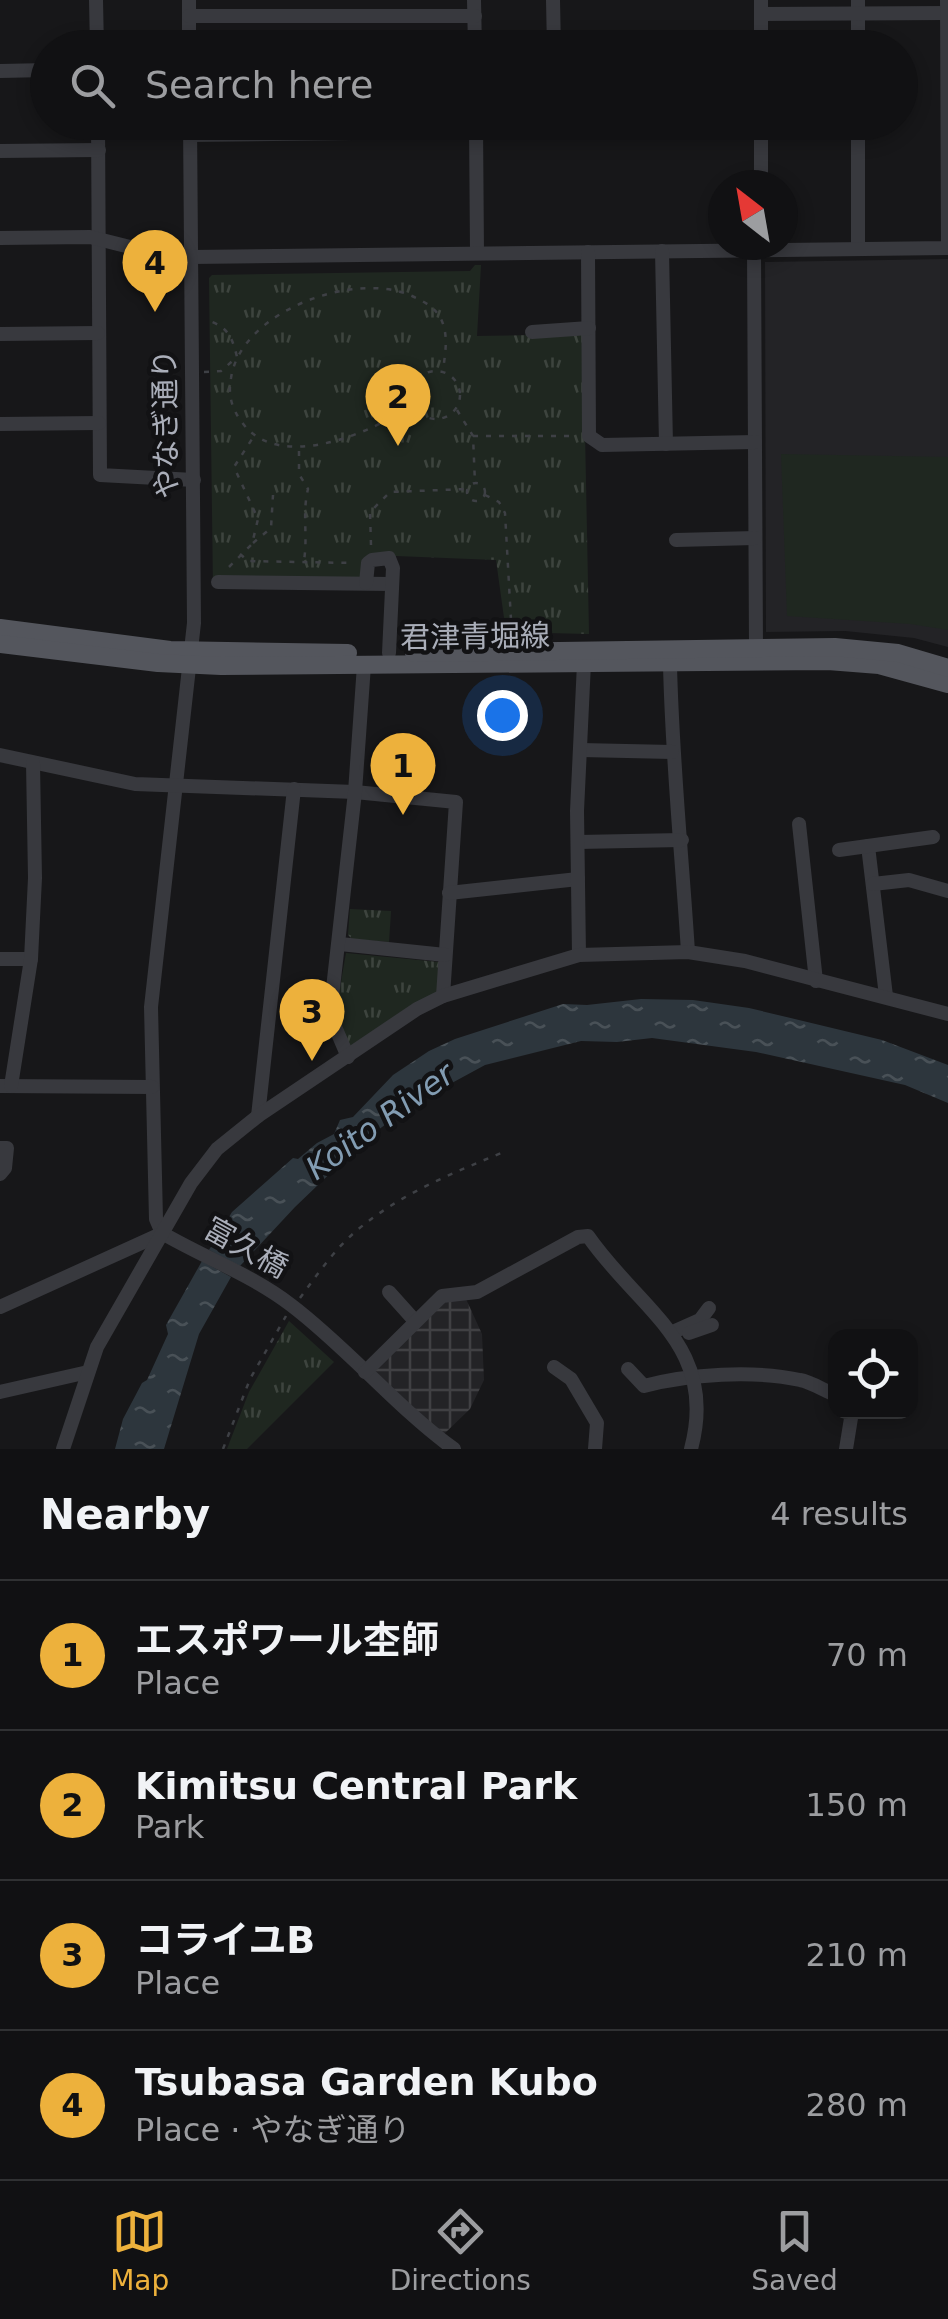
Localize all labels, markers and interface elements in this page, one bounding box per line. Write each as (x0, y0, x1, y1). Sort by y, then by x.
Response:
search box (30, 30, 918, 140)
icon: search (65, 58, 120, 113)
text: Search here (145, 63, 373, 107)
north arrow (708, 170, 798, 260)
pin: 4 (122, 230, 188, 312)
street label: やなぎ通り (147, 349, 184, 499)
pin: 2 (366, 364, 430, 446)
street label: 君津青堀線 (400, 618, 550, 655)
your location (477, 690, 528, 741)
pin: 1 (370, 732, 436, 815)
pin: 3 (280, 978, 344, 1061)
water label: Koito River (299, 1054, 463, 1187)
street label: 富久橋 (198, 1210, 294, 1285)
map controls (828, 1329, 918, 1419)
button: locate (828, 1329, 918, 1419)
text: Nearby (40, 1490, 210, 1539)
text: 4 results (770, 1495, 908, 1533)
text: エスポワール杢師 (135, 1618, 439, 1662)
text: 1 (61, 1636, 84, 1674)
text: 70 m (826, 1636, 908, 1674)
text: Place (135, 1664, 220, 1702)
text: Kimitsu Central Park (135, 1764, 577, 1808)
text: 2 (61, 1786, 84, 1824)
text: 150 m (806, 1786, 908, 1824)
text: Park (135, 1808, 204, 1846)
text: コライユB (135, 1918, 315, 1962)
text: 3 (61, 1936, 84, 1974)
text: 210 m (806, 1936, 908, 1974)
text: Place (135, 1964, 220, 2002)
text: Tsubasa Garden Kubo (135, 2060, 598, 2104)
text: 4 (61, 2086, 84, 2124)
text: 280 m (806, 2086, 908, 2124)
text: Place · やなぎ通り (135, 2111, 411, 2149)
tab: Map (110, 2204, 169, 2297)
tab: Directions (390, 2204, 531, 2297)
tab: Saved (751, 2204, 838, 2297)

